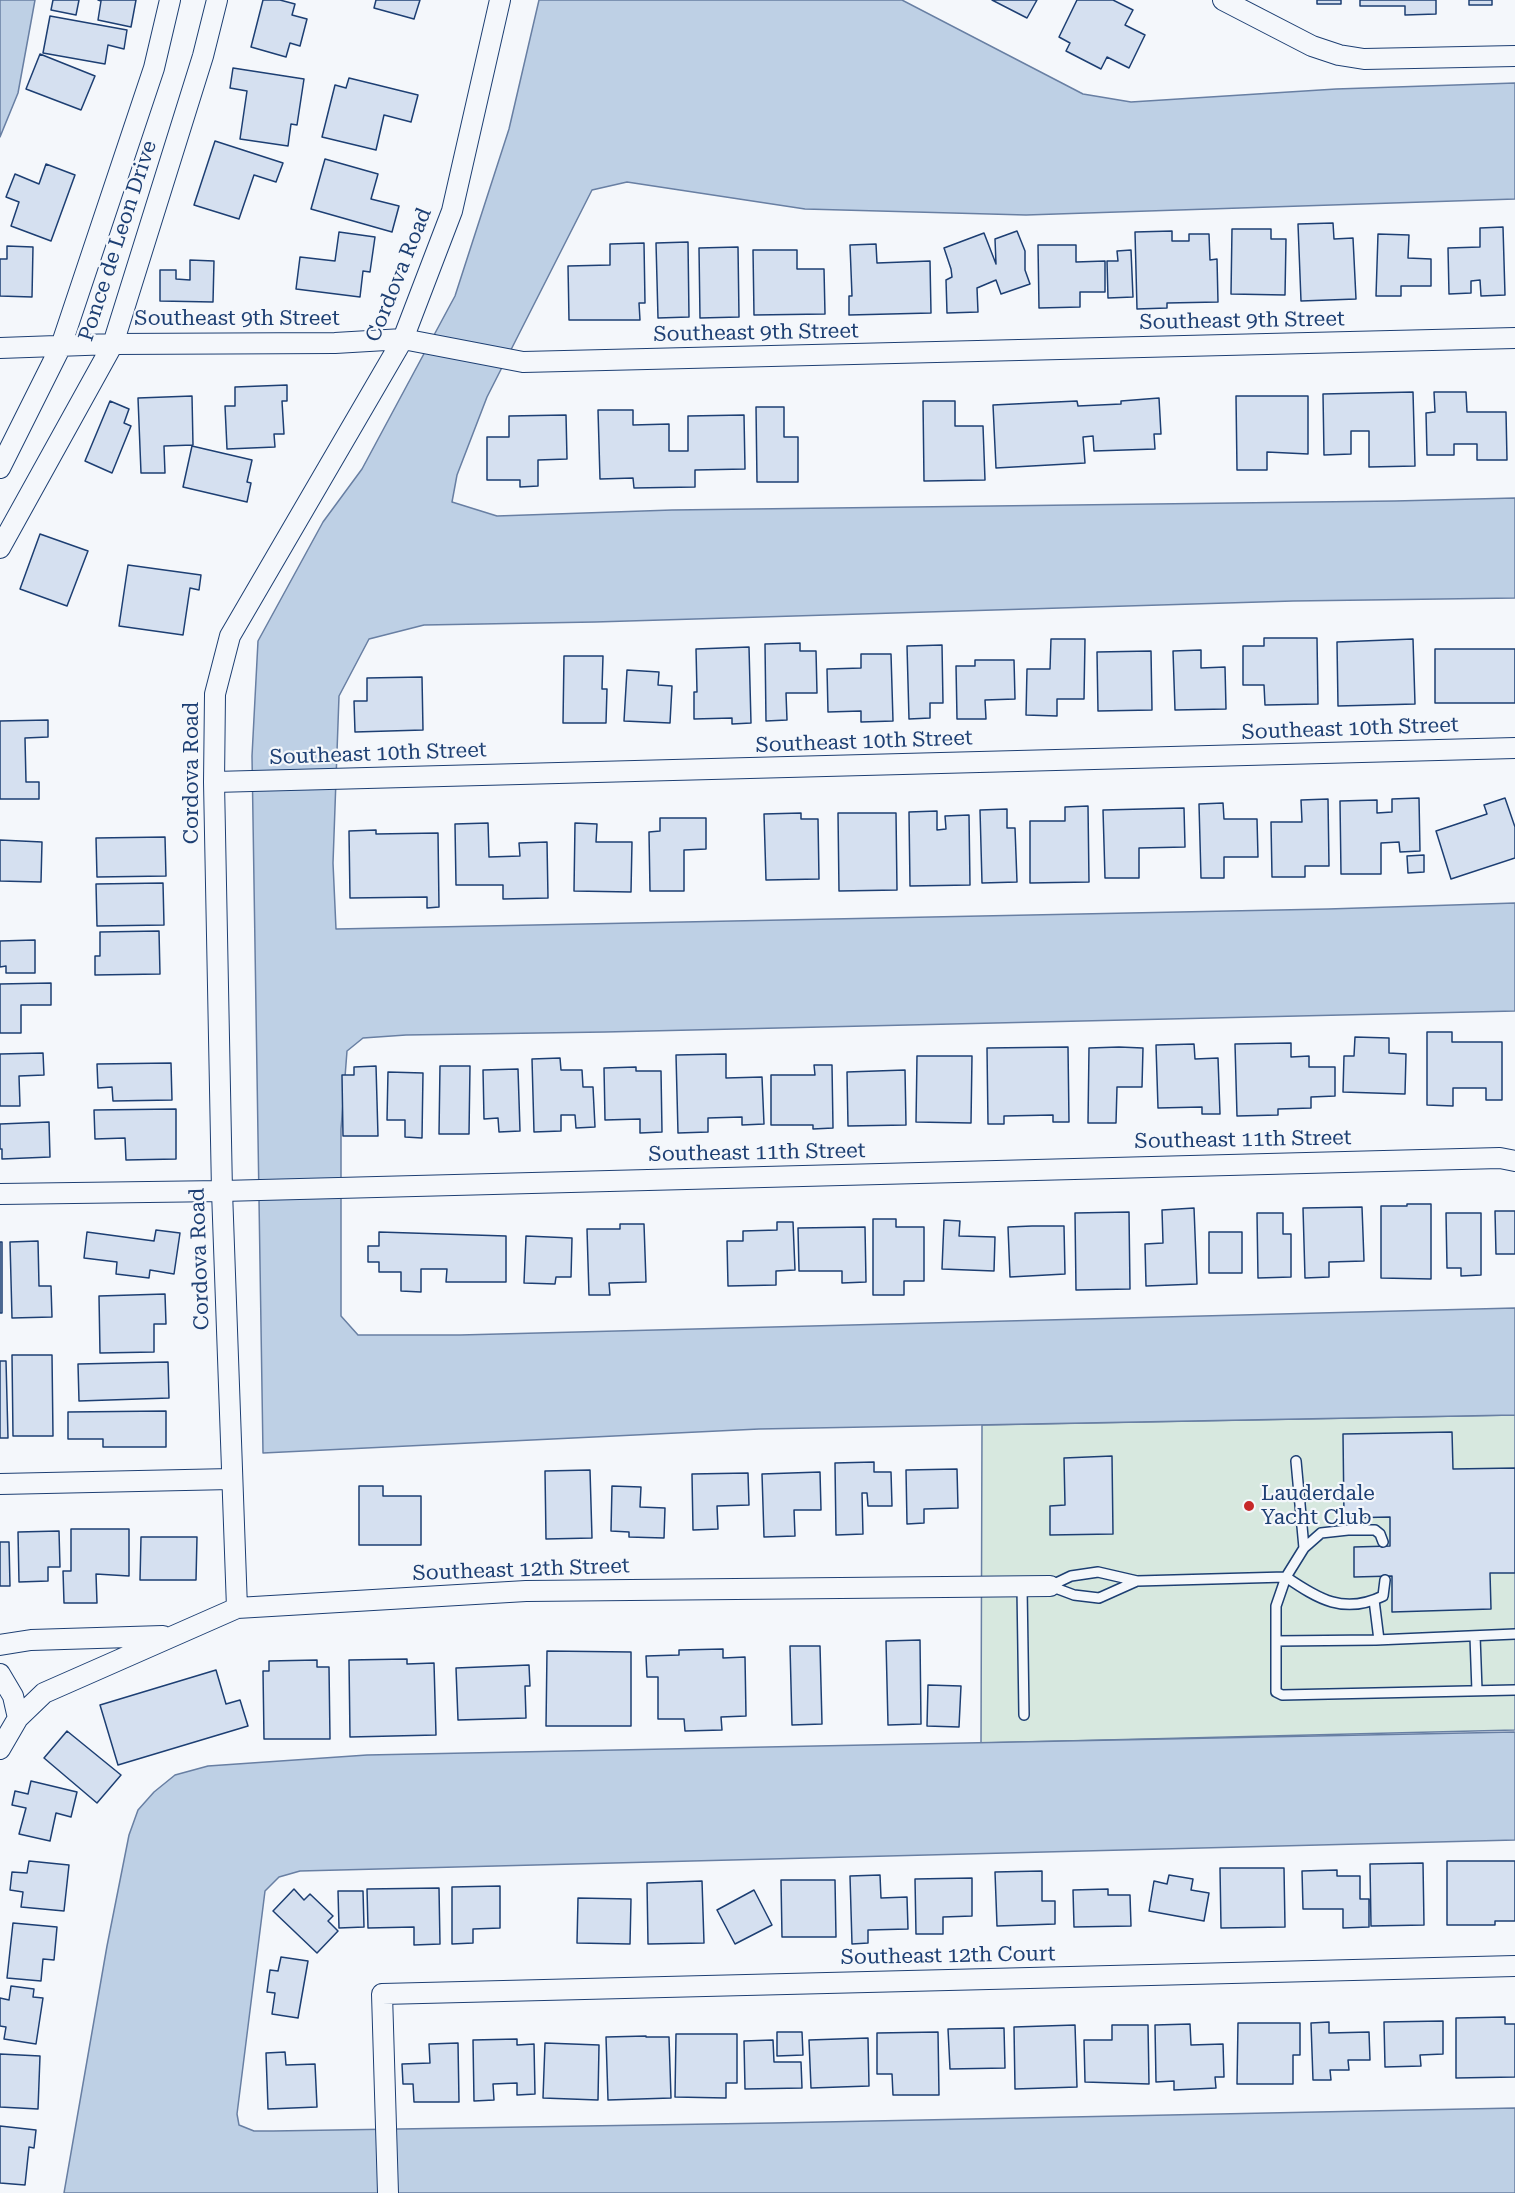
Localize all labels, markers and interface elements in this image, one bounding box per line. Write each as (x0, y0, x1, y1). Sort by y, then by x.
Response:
street label: Ponce de Leon Drive (74, 137, 162, 345)
street label: Cordova Road (361, 204, 437, 346)
street label: Southeast 9th Street (134, 306, 340, 332)
street label: Southeast 9th Street (1139, 307, 1345, 335)
street label: Southeast 9th Street (653, 319, 859, 347)
street label: Cordova Road (179, 702, 205, 844)
street label: Southeast 10th Street (1241, 713, 1459, 745)
street label: Southeast 10th Street (755, 726, 973, 758)
street label: Southeast 10th Street (269, 738, 487, 770)
street label: Southeast 11th Street (1134, 1126, 1352, 1154)
street label: Southeast 11th Street (648, 1139, 866, 1167)
street label: Cordova Road (185, 1187, 215, 1331)
place label: Lauderdale Yacht Club (1261, 1481, 1375, 1531)
marker: Lauderdale Yacht Club (1242, 1499, 1256, 1513)
street label: Southeast 12th Street (412, 1554, 630, 1586)
street label: Southeast 12th Court (840, 1942, 1056, 1970)

